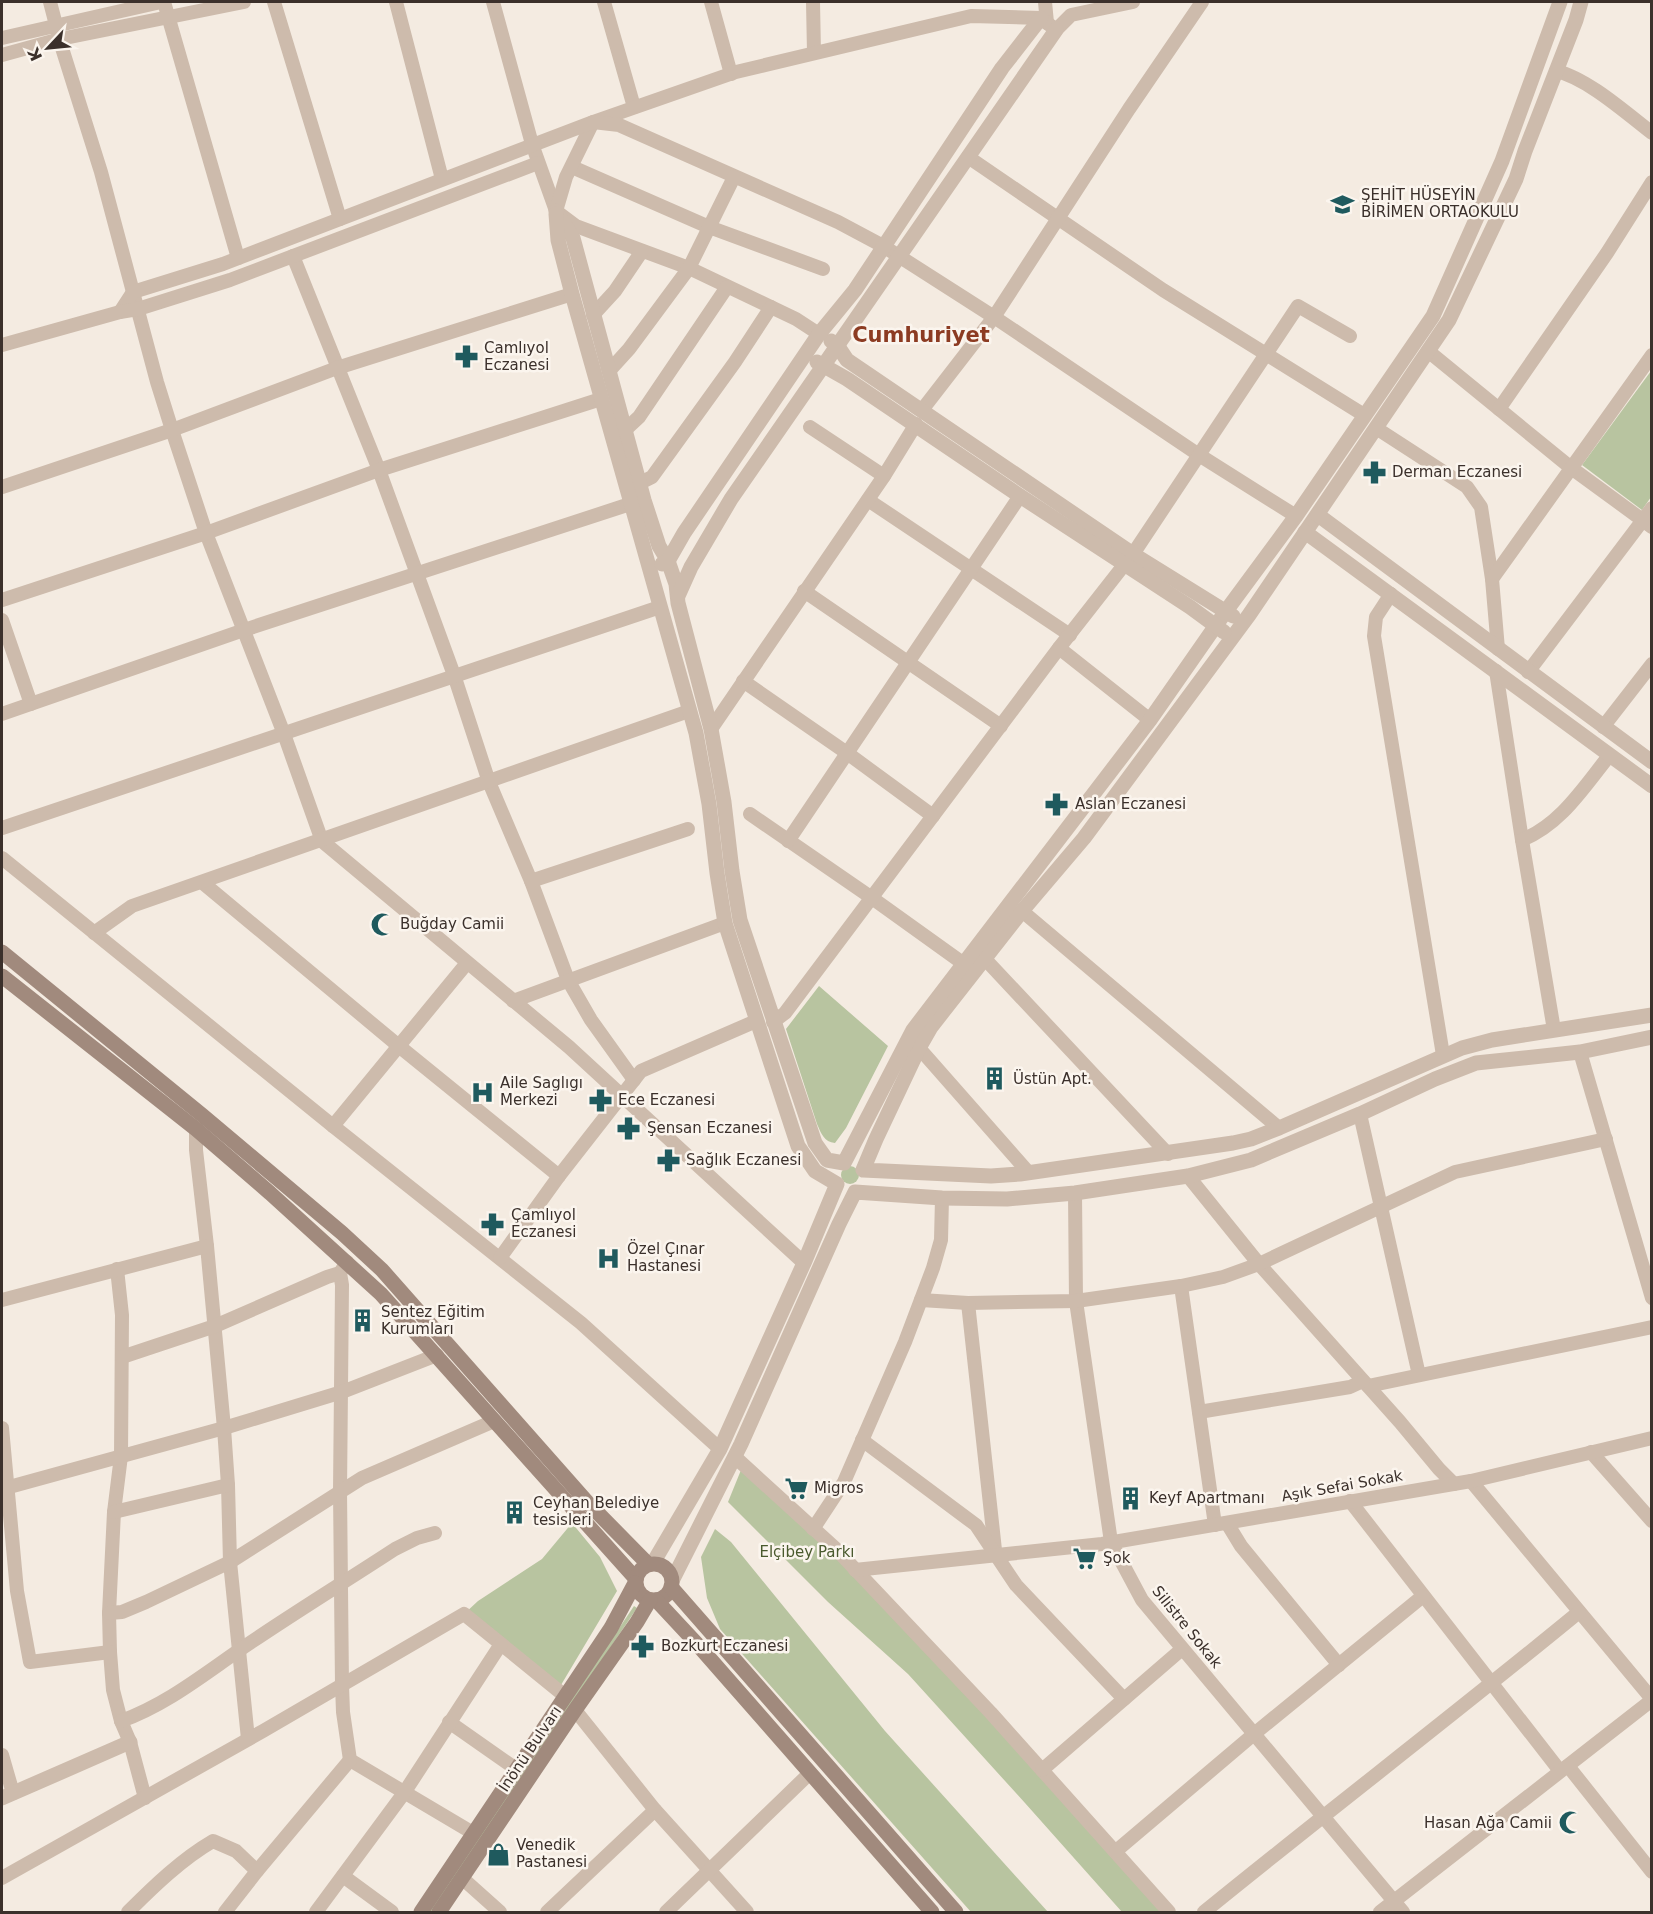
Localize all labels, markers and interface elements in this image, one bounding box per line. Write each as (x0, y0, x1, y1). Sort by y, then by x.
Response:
north arrow (18, 18, 78, 78)
text: K (23, 44, 46, 64)
place label: ŞEHİT HÜSEYİN BİRİMEN ORTAOKULU (1361, 185, 1519, 221)
school or university icon: ŞEHİT HÜSEYİN BİRİMEN ORTAOKULU (1330, 191, 1356, 217)
district label: Cumhuriyet (852, 323, 990, 347)
place label: Camlıyol Eczanesi (484, 339, 550, 374)
pharmacy icon: Camlıyol Eczanesi (453, 344, 479, 370)
pharmacy icon: Derman Eczanesi (1361, 459, 1387, 485)
place label: Derman Eczanesi (1392, 463, 1522, 481)
pharmacy icon: Aslan Eczanesi (1044, 791, 1070, 817)
place label: Aslan Eczanesi (1075, 795, 1186, 813)
mosque icon: Buğday Camii (369, 911, 395, 937)
place label: Buğday Camii (400, 915, 504, 933)
building icon: Üstün Apt. (982, 1066, 1008, 1092)
place label: Üstün Apt. (1013, 1069, 1092, 1088)
place label: Aile Saglıgı Merkezi (500, 1074, 583, 1109)
hospital icon: Aile Saglıgı Merkezi (469, 1079, 495, 1105)
pharmacy icon: Ece Eczanesi (587, 1087, 613, 1113)
place label: Ece Eczanesi (618, 1091, 715, 1109)
pharmacy icon: Şensan Eczanesi (616, 1115, 642, 1141)
place label: Şensan Eczanesi (647, 1119, 772, 1137)
pharmacy icon: Sağlık Eczanesi (655, 1147, 681, 1173)
place label: Sağlık Eczanesi (686, 1151, 802, 1169)
place label: Çamlıyol Eczanesi (511, 1206, 577, 1241)
pharmacy icon: Çamlıyol Eczanesi (480, 1211, 506, 1237)
place label: Özel Çınar Hastanesi (627, 1239, 705, 1275)
hospital icon: Özel Çınar Hastanesi (596, 1245, 622, 1271)
place label: Sentez Eğitim Kurumları (381, 1303, 485, 1338)
building icon: Sentez Eğitim Kurumları (350, 1308, 376, 1334)
street label: Aşık Sefai Sokak (1280, 1466, 1404, 1506)
supermarket icon: Migros (783, 1475, 809, 1501)
place label: Migros (814, 1479, 864, 1497)
building icon: Keyf Apartmanı (1118, 1485, 1144, 1511)
place label: Keyf Apartmanı (1149, 1489, 1265, 1507)
place label: Ceyhan Belediye tesisleri (533, 1494, 659, 1529)
building icon: Ceyhan Belediye tesisleri (502, 1499, 528, 1525)
park label: Elçibey Parkı (759, 1543, 855, 1561)
supermarket icon: Şok (1072, 1545, 1098, 1571)
place label: Şok (1103, 1549, 1131, 1567)
street label: Silistre Sokak (1148, 1582, 1226, 1672)
pharmacy icon: Bozkurt Eczanesi (630, 1633, 656, 1659)
place label: Bozkurt Eczanesi (661, 1637, 788, 1655)
street label: İnönü Bulvarı (494, 1702, 565, 1795)
mosque icon: Hasan Ağa Camii (1557, 1810, 1583, 1836)
place label: Hasan Ağa Camii (1424, 1814, 1552, 1832)
place label: Venedik Pastanesi (516, 1836, 587, 1871)
shop icon: Venedik Pastanesi (485, 1841, 511, 1867)

